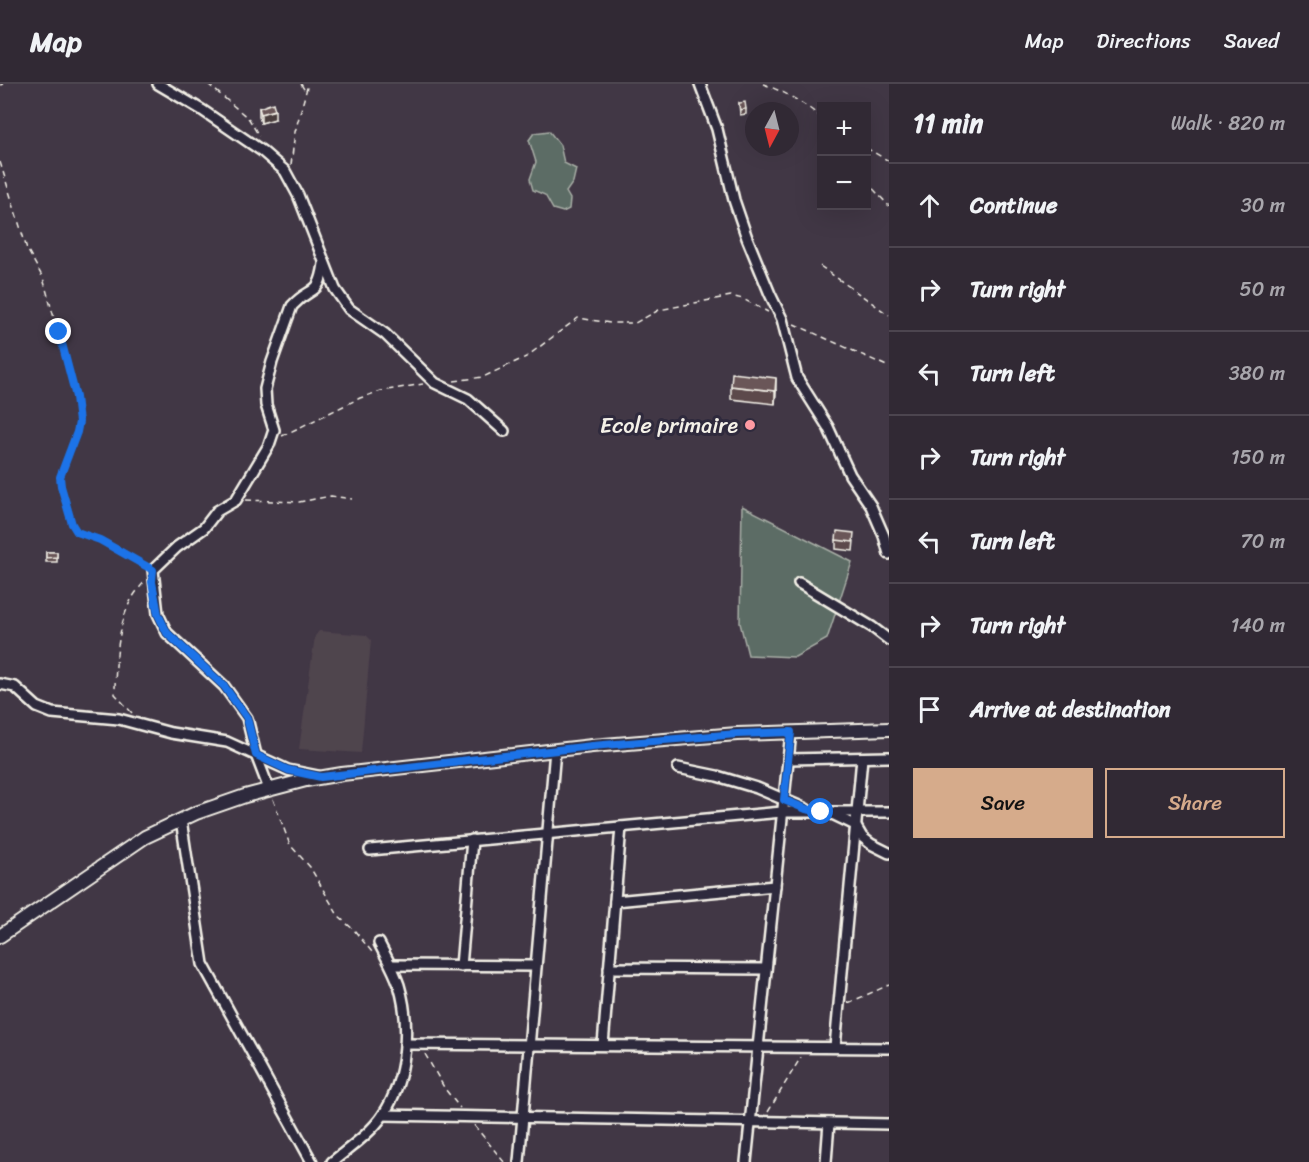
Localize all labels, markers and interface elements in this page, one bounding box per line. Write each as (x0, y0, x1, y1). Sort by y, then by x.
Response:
text: Map (30, 17, 82, 66)
text: Map (1025, 22, 1063, 60)
text: Directions (1096, 22, 1191, 60)
text: Saved (1224, 22, 1279, 60)
text: 11 min (913, 100, 983, 146)
north arrow (745, 102, 799, 156)
map controls (817, 102, 871, 210)
button: + (817, 102, 871, 156)
text: Walk · 820 m (1171, 106, 1285, 141)
button: − (817, 156, 871, 210)
text: Continue (970, 186, 1058, 225)
text: 30 m (1241, 188, 1285, 223)
icon: ahead (913, 189, 946, 222)
text: Turn right (970, 270, 1065, 309)
text: 50 m (1240, 272, 1285, 307)
icon: right (913, 273, 946, 306)
route end (45, 318, 71, 344)
text: Turn left (970, 354, 1055, 393)
text: 380 m (1229, 356, 1285, 391)
icon: left (913, 357, 946, 390)
place label: Ecole primaire (600, 406, 738, 445)
marker: Ecole primaire (743, 418, 757, 432)
text: Turn right (970, 438, 1065, 477)
text: 150 m (1231, 440, 1285, 475)
icon: right (913, 441, 946, 474)
text: Turn left (970, 522, 1055, 561)
text: 70 m (1240, 524, 1285, 559)
icon: left (913, 525, 946, 558)
text: Turn right (970, 606, 1065, 645)
text: 140 m (1231, 608, 1285, 643)
icon: right (913, 609, 946, 642)
text: Arrive at destination (970, 690, 1171, 729)
icon: arrive (913, 693, 946, 726)
button: Save (913, 768, 1093, 838)
button: Share (1105, 768, 1285, 838)
route start (807, 798, 833, 824)

